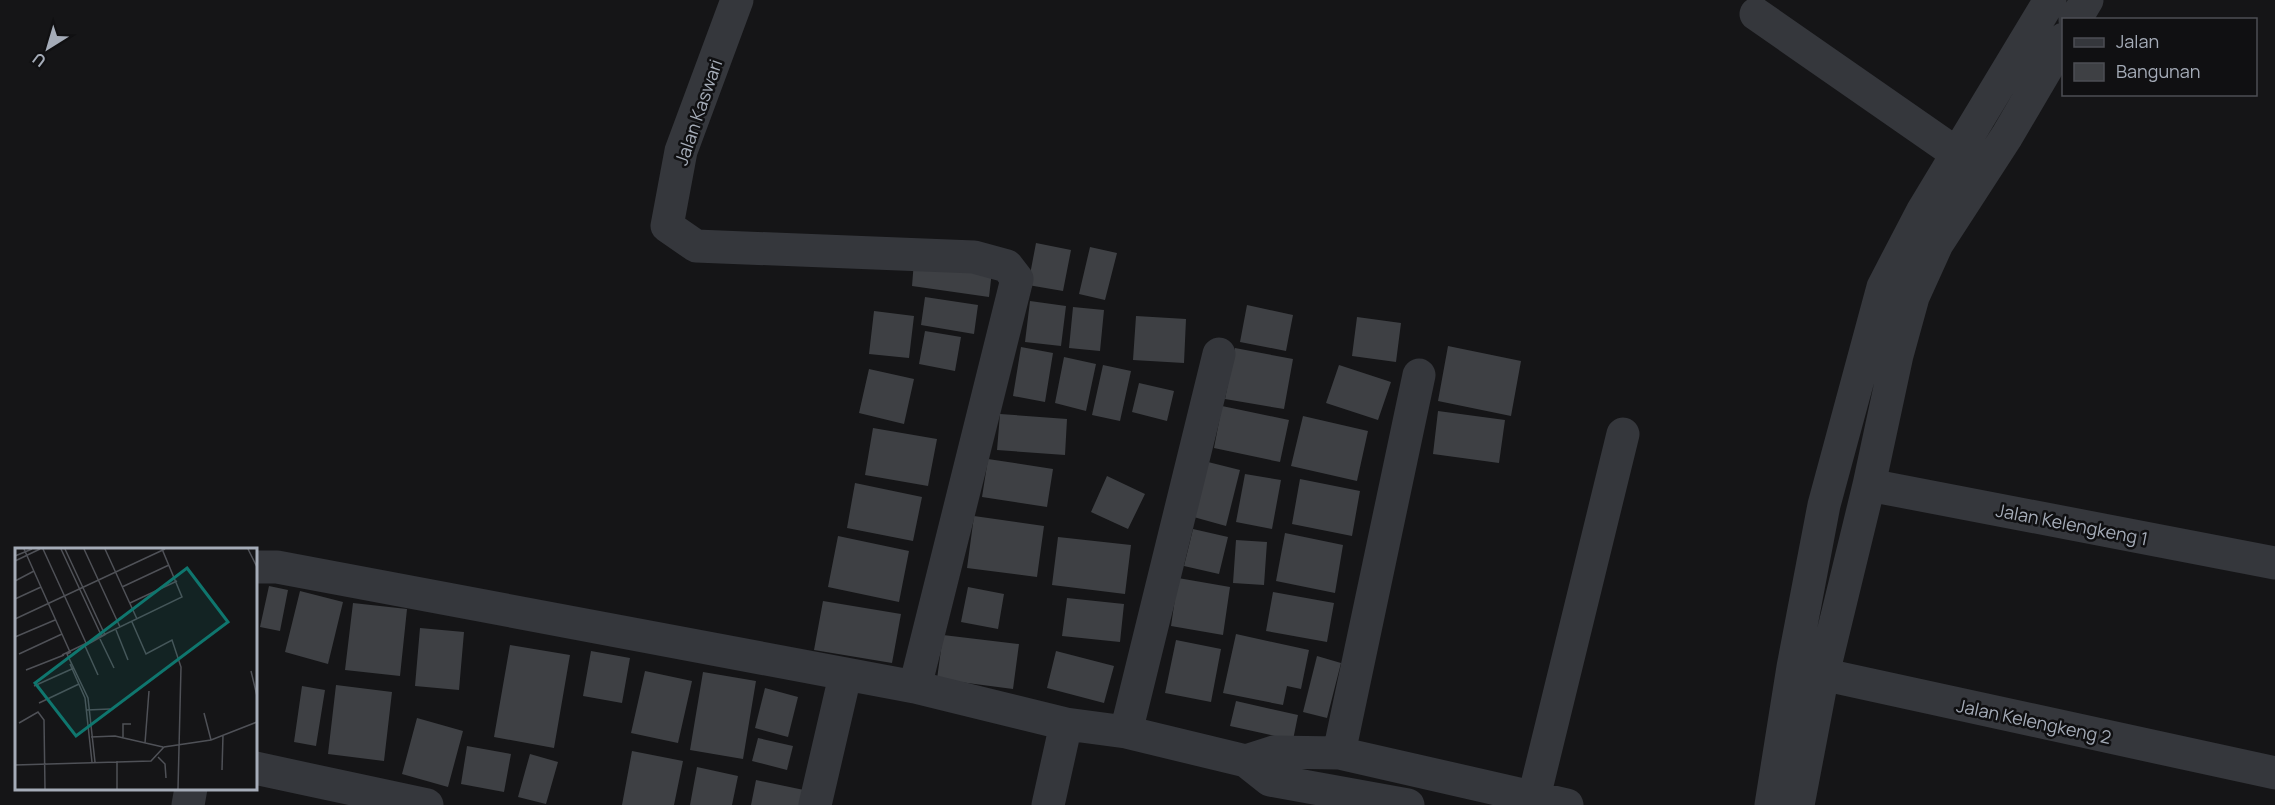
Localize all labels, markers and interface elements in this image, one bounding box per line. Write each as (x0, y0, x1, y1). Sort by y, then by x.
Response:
north arrow (18, 18, 78, 78)
legend (2062, 18, 2257, 96)
text: Jalan (2116, 29, 2159, 53)
text: U (28, 48, 50, 72)
street label: Jalan Kaswari (669, 56, 727, 168)
text: Bangunan (2116, 59, 2200, 83)
street label: Jalan Kelengkeng 1 (1994, 498, 2150, 550)
inset map (15, 548, 256, 790)
street label: Jalan Kelengkeng 2 (1955, 693, 2113, 749)

